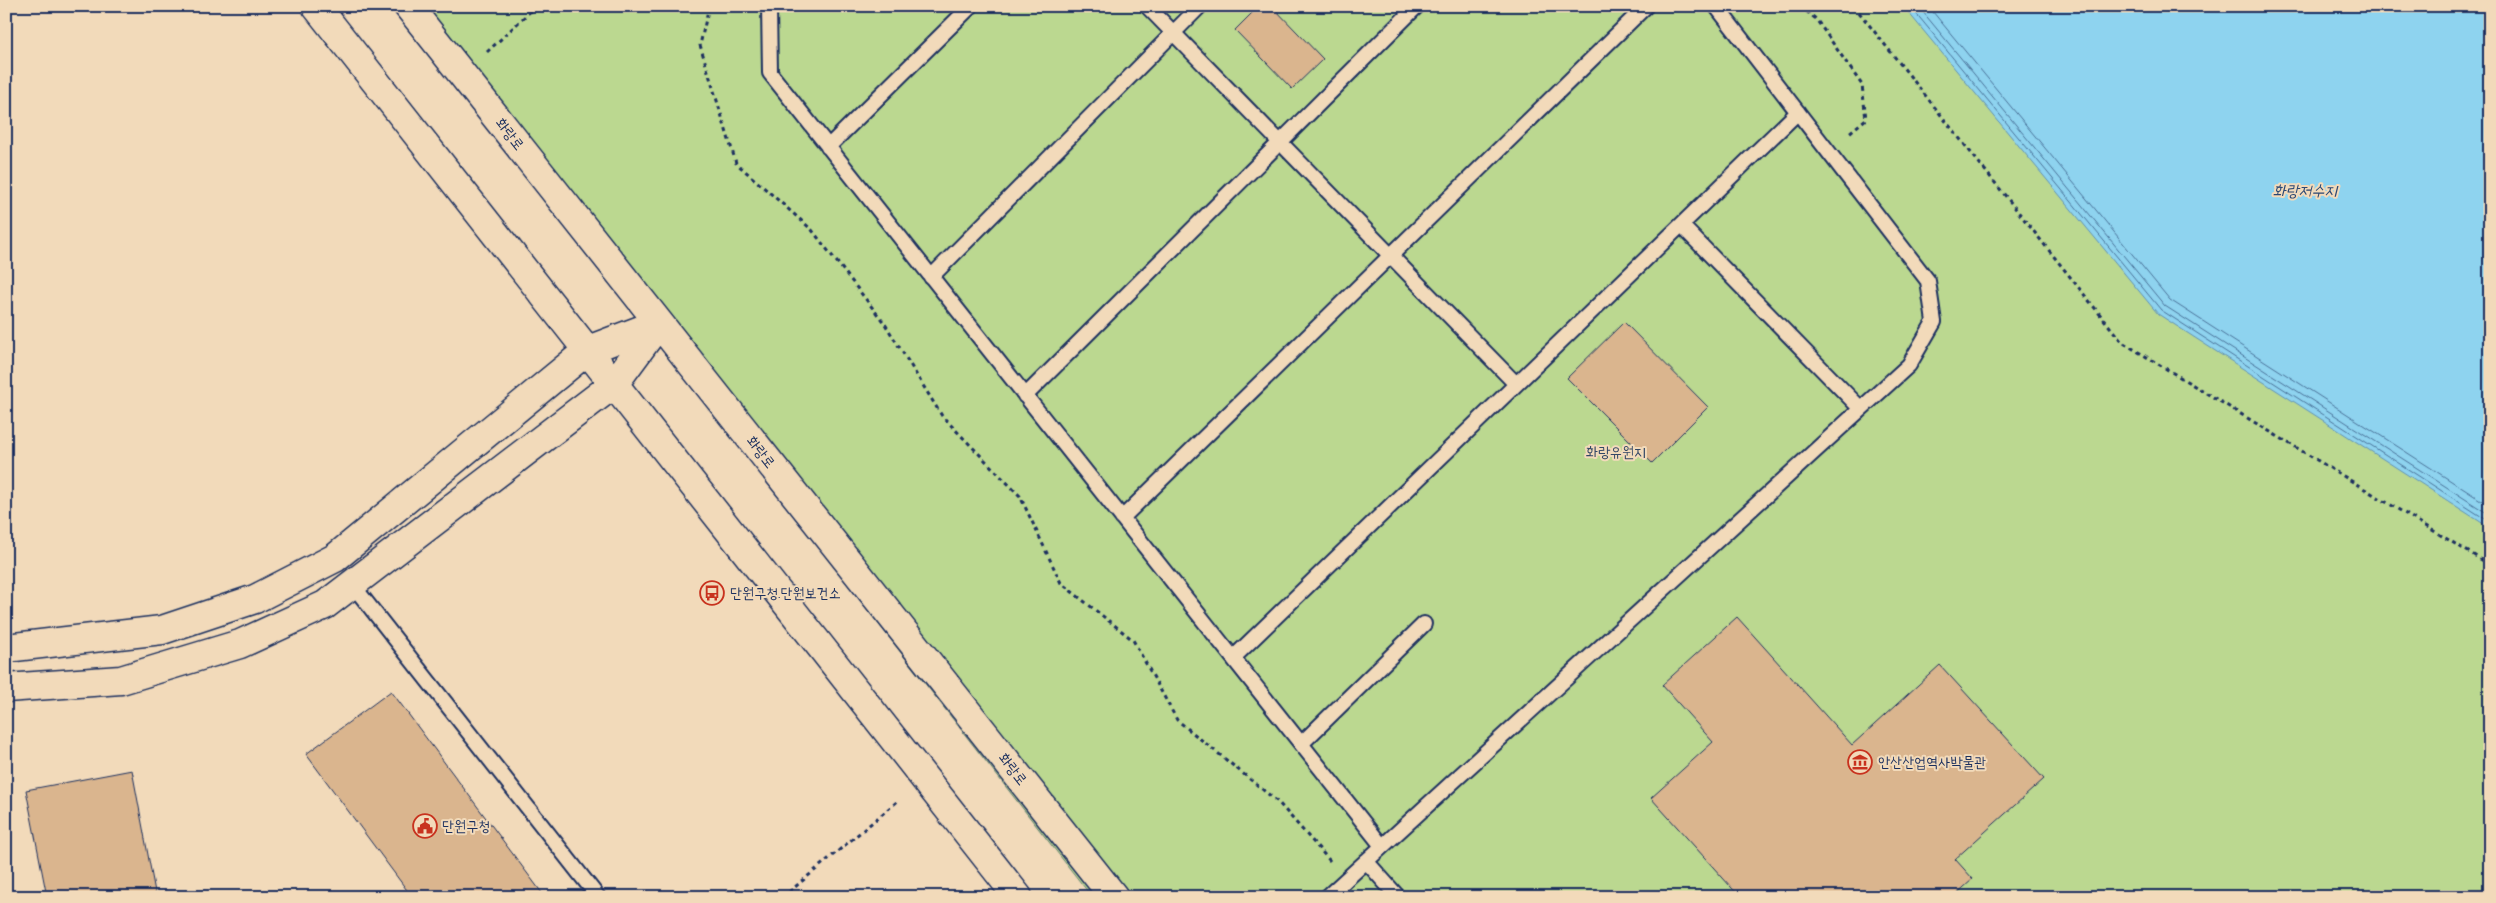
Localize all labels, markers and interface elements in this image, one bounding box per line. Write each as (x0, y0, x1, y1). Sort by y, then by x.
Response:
street label: 화랑로 (490, 114, 529, 155)
water label: 화랑저수지 (2273, 180, 2339, 202)
street label: 화랑로 (741, 432, 780, 473)
park label: 화랑유원지 (1586, 442, 1646, 463)
bus stop icon: 단원구청.단원보건소 (699, 580, 725, 606)
place label: 단원구청.단원보건소 (730, 583, 841, 604)
street label: 화랑로 (993, 749, 1032, 790)
museum icon: 안산산업역사박물관 (1847, 749, 1873, 775)
place label: 안산산업역사박물관 (1878, 752, 1987, 773)
public building icon: 단원구청 (412, 813, 438, 839)
place label: 단원구청 (442, 816, 490, 837)

